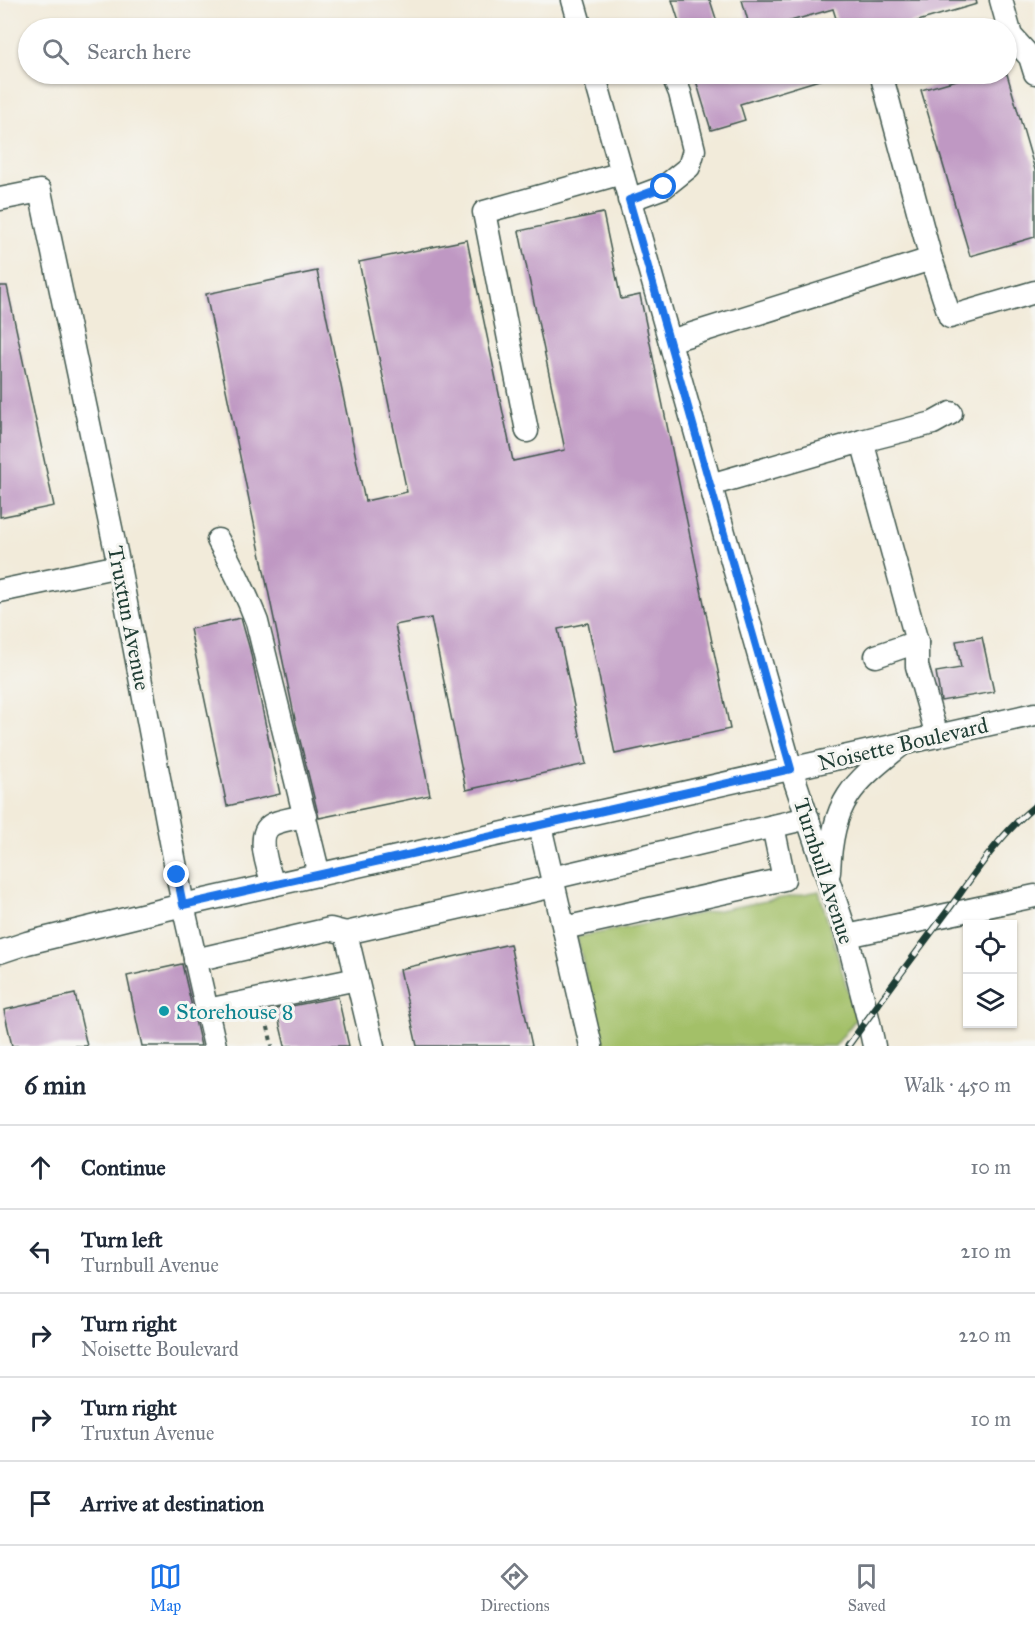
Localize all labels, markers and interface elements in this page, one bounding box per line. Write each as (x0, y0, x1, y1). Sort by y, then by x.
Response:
search box (18, 18, 1017, 84)
icon: search (39, 35, 72, 68)
text: Search here (87, 38, 191, 65)
route start (650, 173, 676, 199)
street label: Truxtun Avenue (102, 543, 156, 693)
street label: Noisette Boulevard (815, 711, 991, 777)
street label: Turnbull Avenue (788, 795, 860, 947)
route end (163, 861, 189, 887)
map controls (963, 920, 1017, 1028)
button: locate (963, 920, 1017, 974)
button: layers (963, 974, 1017, 1028)
place label: Storehouse 8 (176, 998, 294, 1025)
marker: Storehouse 8 (157, 1004, 171, 1018)
text: 6 min (24, 1069, 86, 1101)
text: Walk · 450 m (904, 1073, 1011, 1097)
icon: ahead (24, 1151, 57, 1184)
text: Continue (81, 1154, 166, 1181)
text: 10 m (970, 1155, 1011, 1179)
text: Turn left (81, 1226, 163, 1253)
icon: left (24, 1235, 57, 1268)
text: 210 m (961, 1239, 1011, 1263)
text: Turnbull Avenue (81, 1253, 219, 1277)
text: Turn right (81, 1310, 177, 1337)
icon: right (24, 1319, 57, 1352)
text: 220 m (959, 1323, 1011, 1347)
text: Noisette Boulevard (81, 1337, 239, 1361)
text: Turn right (81, 1394, 177, 1421)
icon: right (24, 1403, 57, 1436)
text: 10 m (970, 1407, 1011, 1431)
text: Truxtun Avenue (81, 1421, 214, 1445)
icon: arrive (24, 1487, 57, 1520)
text: Arrive at destination (81, 1490, 264, 1517)
tab: Map (149, 1560, 182, 1615)
tab: Directions (480, 1560, 549, 1615)
tab: Saved (848, 1560, 886, 1615)

